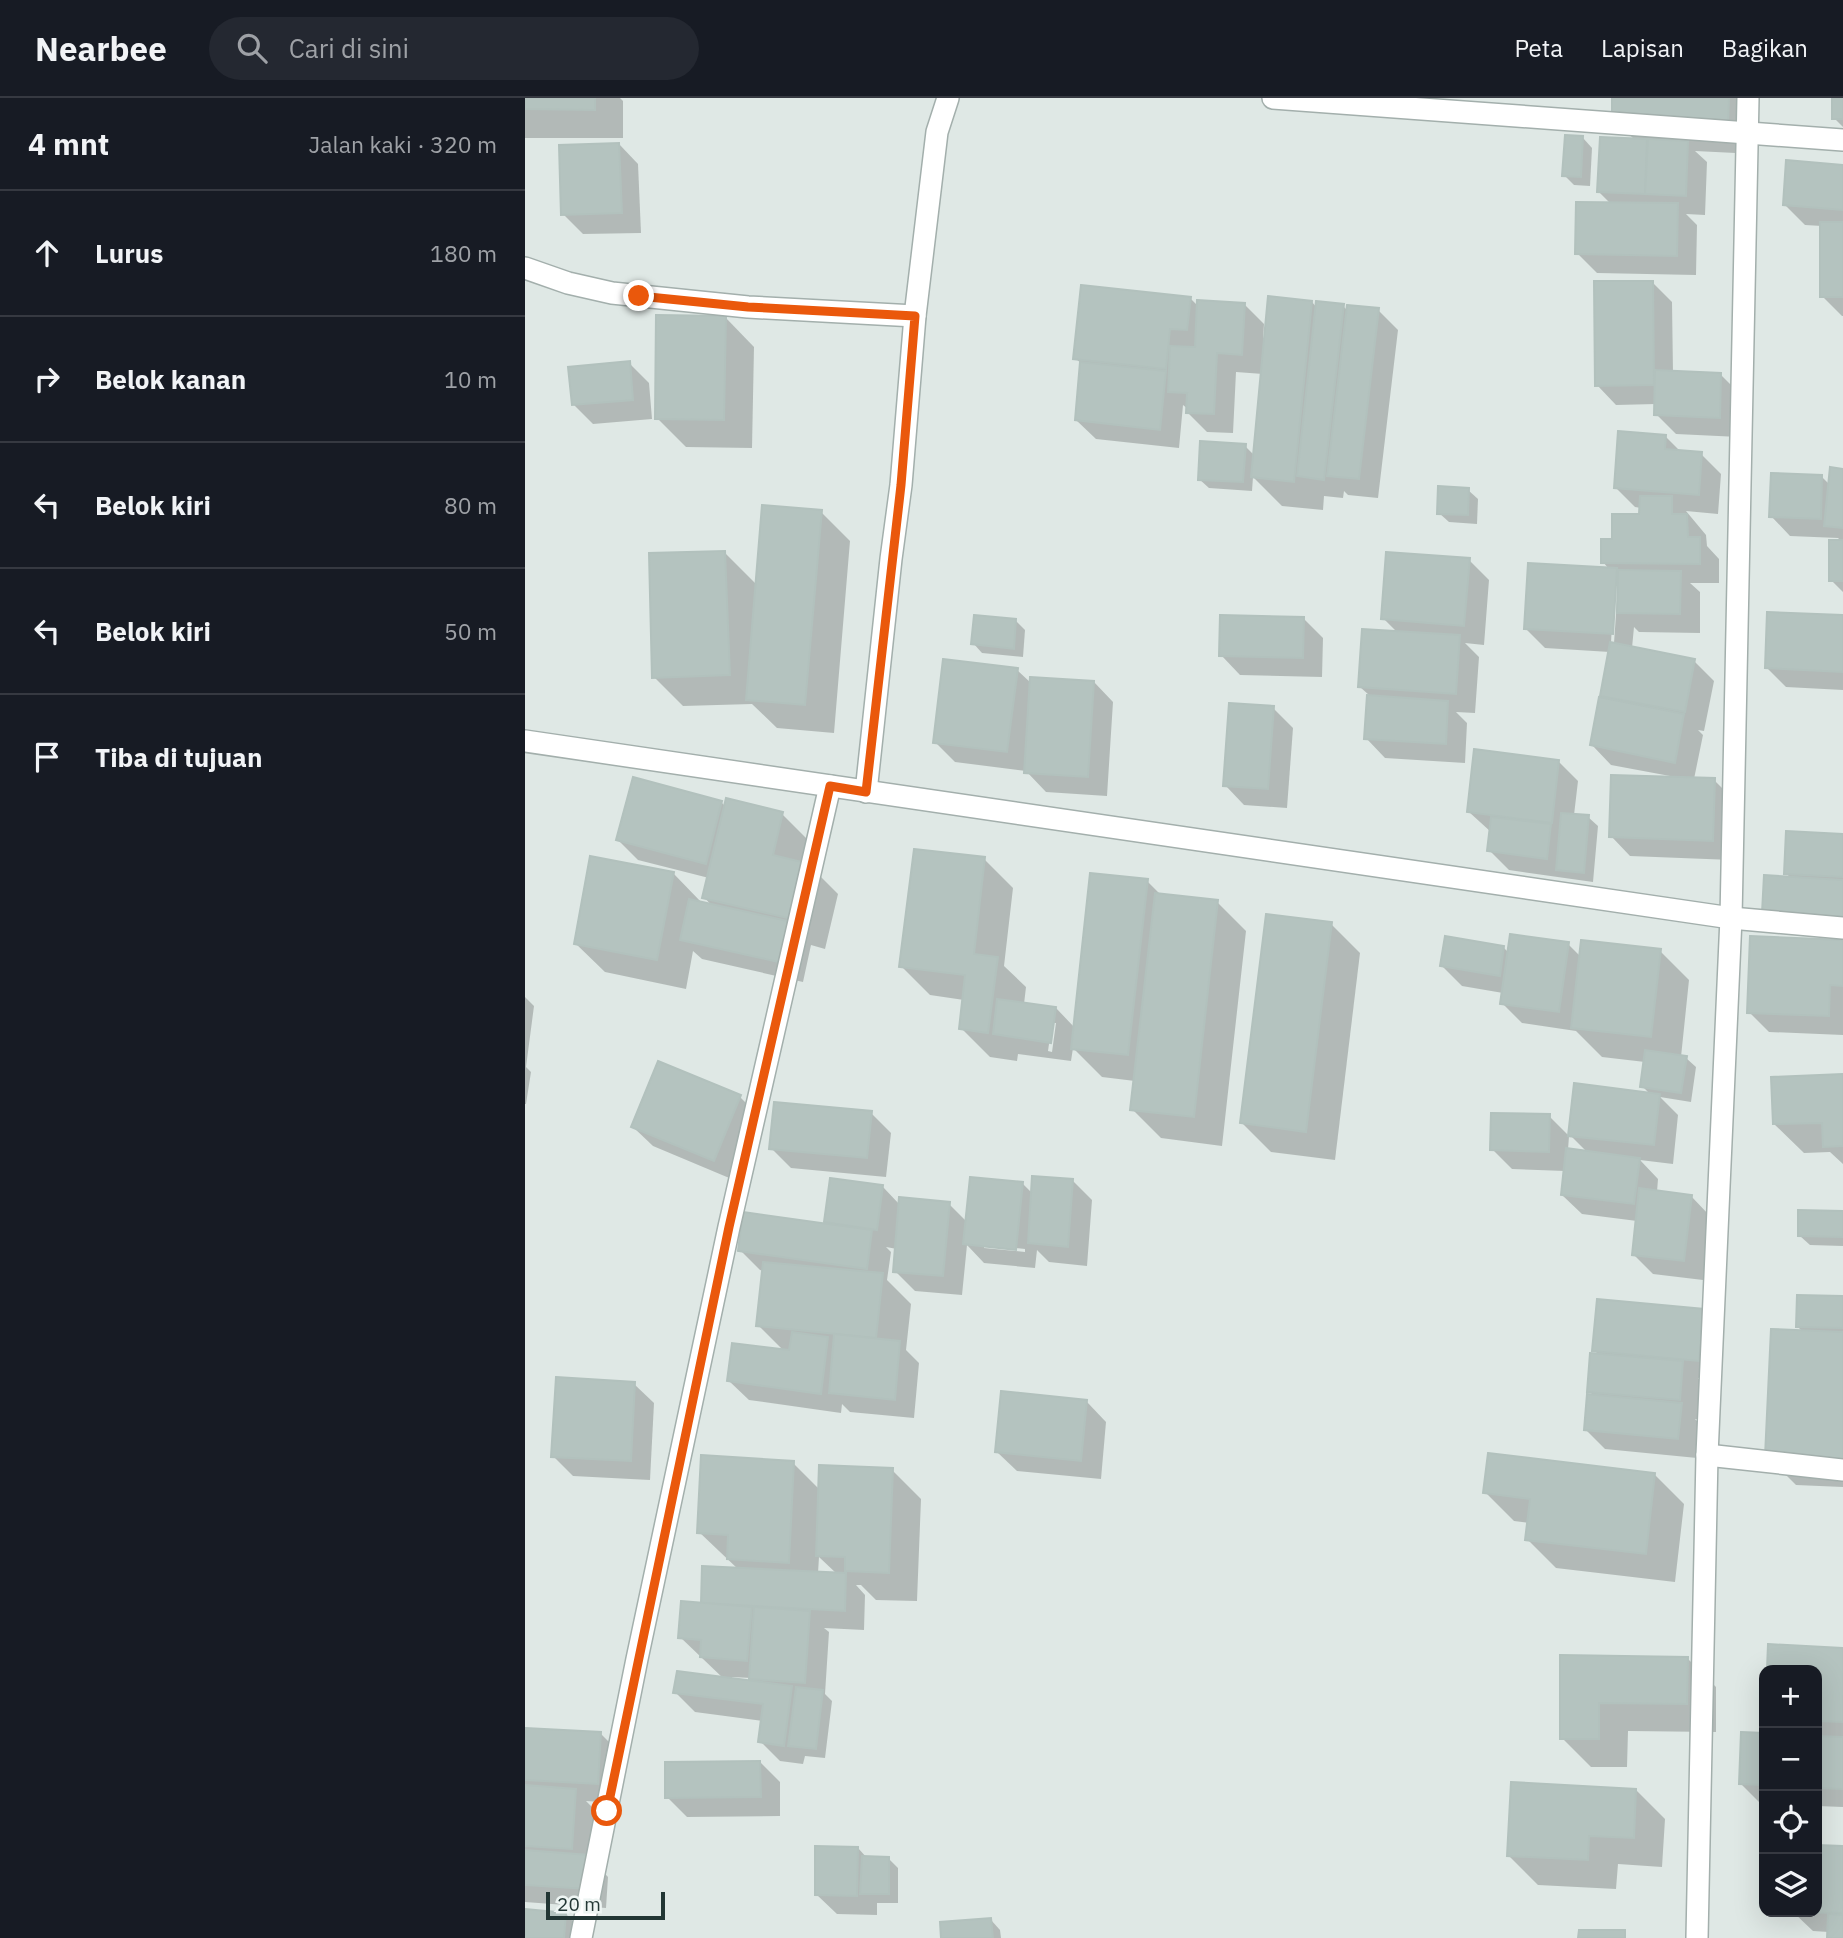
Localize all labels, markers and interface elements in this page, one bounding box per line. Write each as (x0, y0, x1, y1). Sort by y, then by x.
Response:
search box (209, 17, 699, 80)
text: Nearbee (35, 27, 167, 70)
icon: search (233, 29, 271, 67)
text: Cari di sini (289, 31, 409, 65)
text: Peta (1515, 32, 1563, 64)
text: Lapisan (1601, 32, 1684, 64)
text: Bagikan (1722, 32, 1808, 64)
text: 4 mnt (28, 124, 109, 163)
text: Jalan kaki · 320 m (309, 129, 497, 159)
icon: ahead (28, 234, 66, 272)
text: Lurus (95, 236, 163, 270)
text: 180 m (430, 238, 497, 268)
route end (623, 280, 654, 311)
icon: right (28, 360, 66, 398)
text: Belok kanan (95, 362, 246, 396)
text: 10 m (444, 364, 497, 394)
icon: left (28, 486, 66, 524)
text: Belok kiri (95, 488, 211, 522)
text: 80 m (444, 490, 497, 520)
icon: left (28, 612, 66, 650)
text: Belok kiri (95, 614, 211, 648)
text: 50 m (444, 616, 497, 646)
icon: arrive (28, 738, 66, 776)
text: Tiba di tujuan (95, 740, 262, 774)
map controls (1759, 1665, 1822, 1917)
button: + (1759, 1665, 1822, 1728)
button: − (1759, 1728, 1822, 1791)
button: locate (1759, 1791, 1822, 1854)
route start (591, 1795, 622, 1826)
button: layers (1759, 1854, 1822, 1917)
scale bar (546, 1889, 665, 1921)
text: 20 m (557, 1892, 601, 1916)

